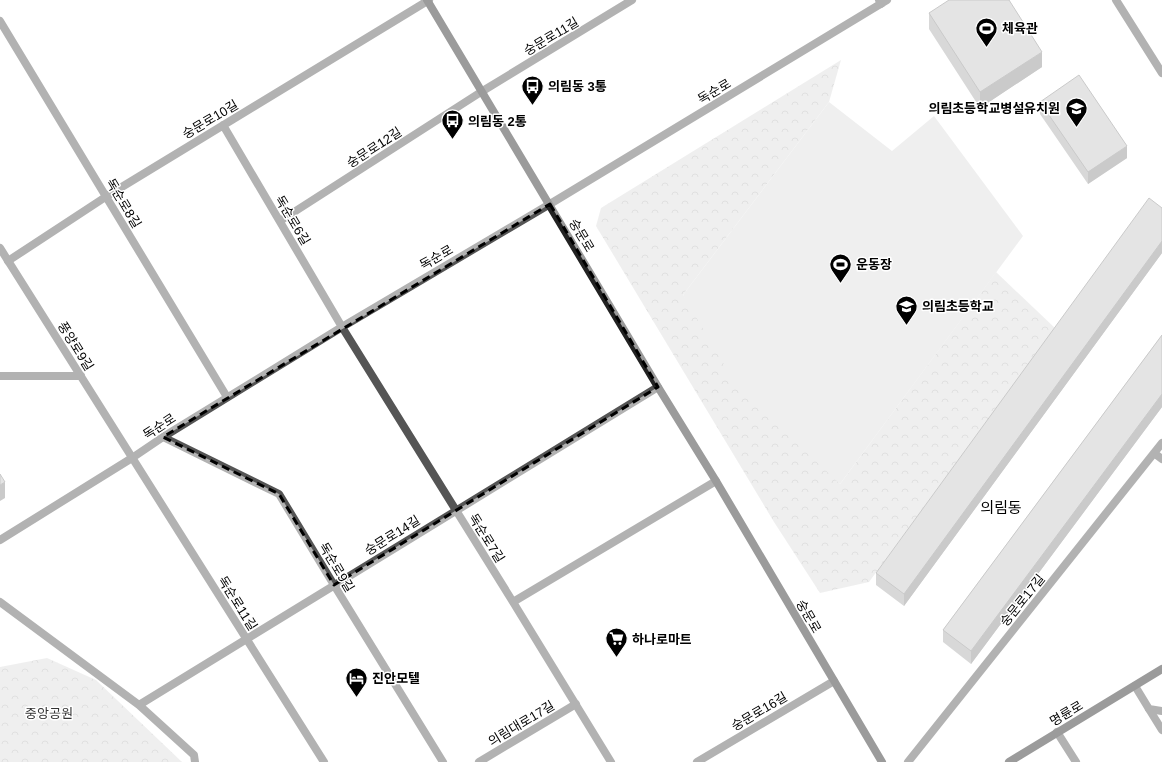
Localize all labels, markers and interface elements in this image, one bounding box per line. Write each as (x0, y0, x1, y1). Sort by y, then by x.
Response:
street label: 숭문로11길 (521, 14, 581, 59)
sports icon: 체육관 (973, 15, 999, 48)
place label: 체육관 (1002, 21, 1038, 36)
bus stop icon: 의림동 3통 (520, 73, 546, 106)
street label: 독순로 (695, 76, 734, 107)
place label: 의림동 3통 (548, 79, 607, 94)
school or university icon: 의림초등학교병설유치원 (1063, 95, 1089, 128)
street label: 숭문로10길 (180, 97, 241, 142)
place label: 의림초등학교병설유치원 (928, 101, 1060, 116)
bus stop icon: 의림동 2통 (439, 108, 465, 141)
place label: 의림동 2통 (468, 114, 527, 129)
street label: 숭문로12길 (344, 124, 404, 171)
street label: 독순로8길 (103, 176, 144, 231)
street label: 독순로6길 (272, 193, 313, 248)
street label: 숭문로 (566, 216, 597, 255)
street label: 독순로 (417, 242, 456, 273)
sports icon: 운동장 (827, 251, 853, 284)
place label: 운동장 (856, 257, 892, 272)
school or university icon: 의림초등학교 (894, 293, 920, 326)
place label: 의림초등학교 (922, 299, 994, 314)
street label: 풍양로9길 (55, 319, 97, 374)
street label: 독순로 (140, 410, 178, 442)
district label: 의림동 (980, 499, 1022, 516)
street label: 독순로7길 (466, 511, 508, 566)
street label: 숭문로14길 (362, 513, 423, 558)
street label: 독순로9길 (316, 540, 357, 595)
street label: 숭문로17길 (997, 571, 1048, 629)
street label: 독순로11길 (215, 573, 260, 633)
street label: 숭문로 (793, 597, 824, 636)
supermarket icon: 하나로마트 (603, 626, 629, 659)
place label: 하나로마트 (632, 632, 692, 647)
hotel icon: 진안모텔 (343, 665, 369, 698)
place label: 진안모텔 (372, 671, 420, 686)
street label: 숭문로16길 (729, 689, 790, 734)
street label: 의림대로17길 (486, 698, 557, 749)
street label: 명륜로 (1047, 698, 1086, 729)
park label: 중앙공원 (25, 706, 73, 721)

